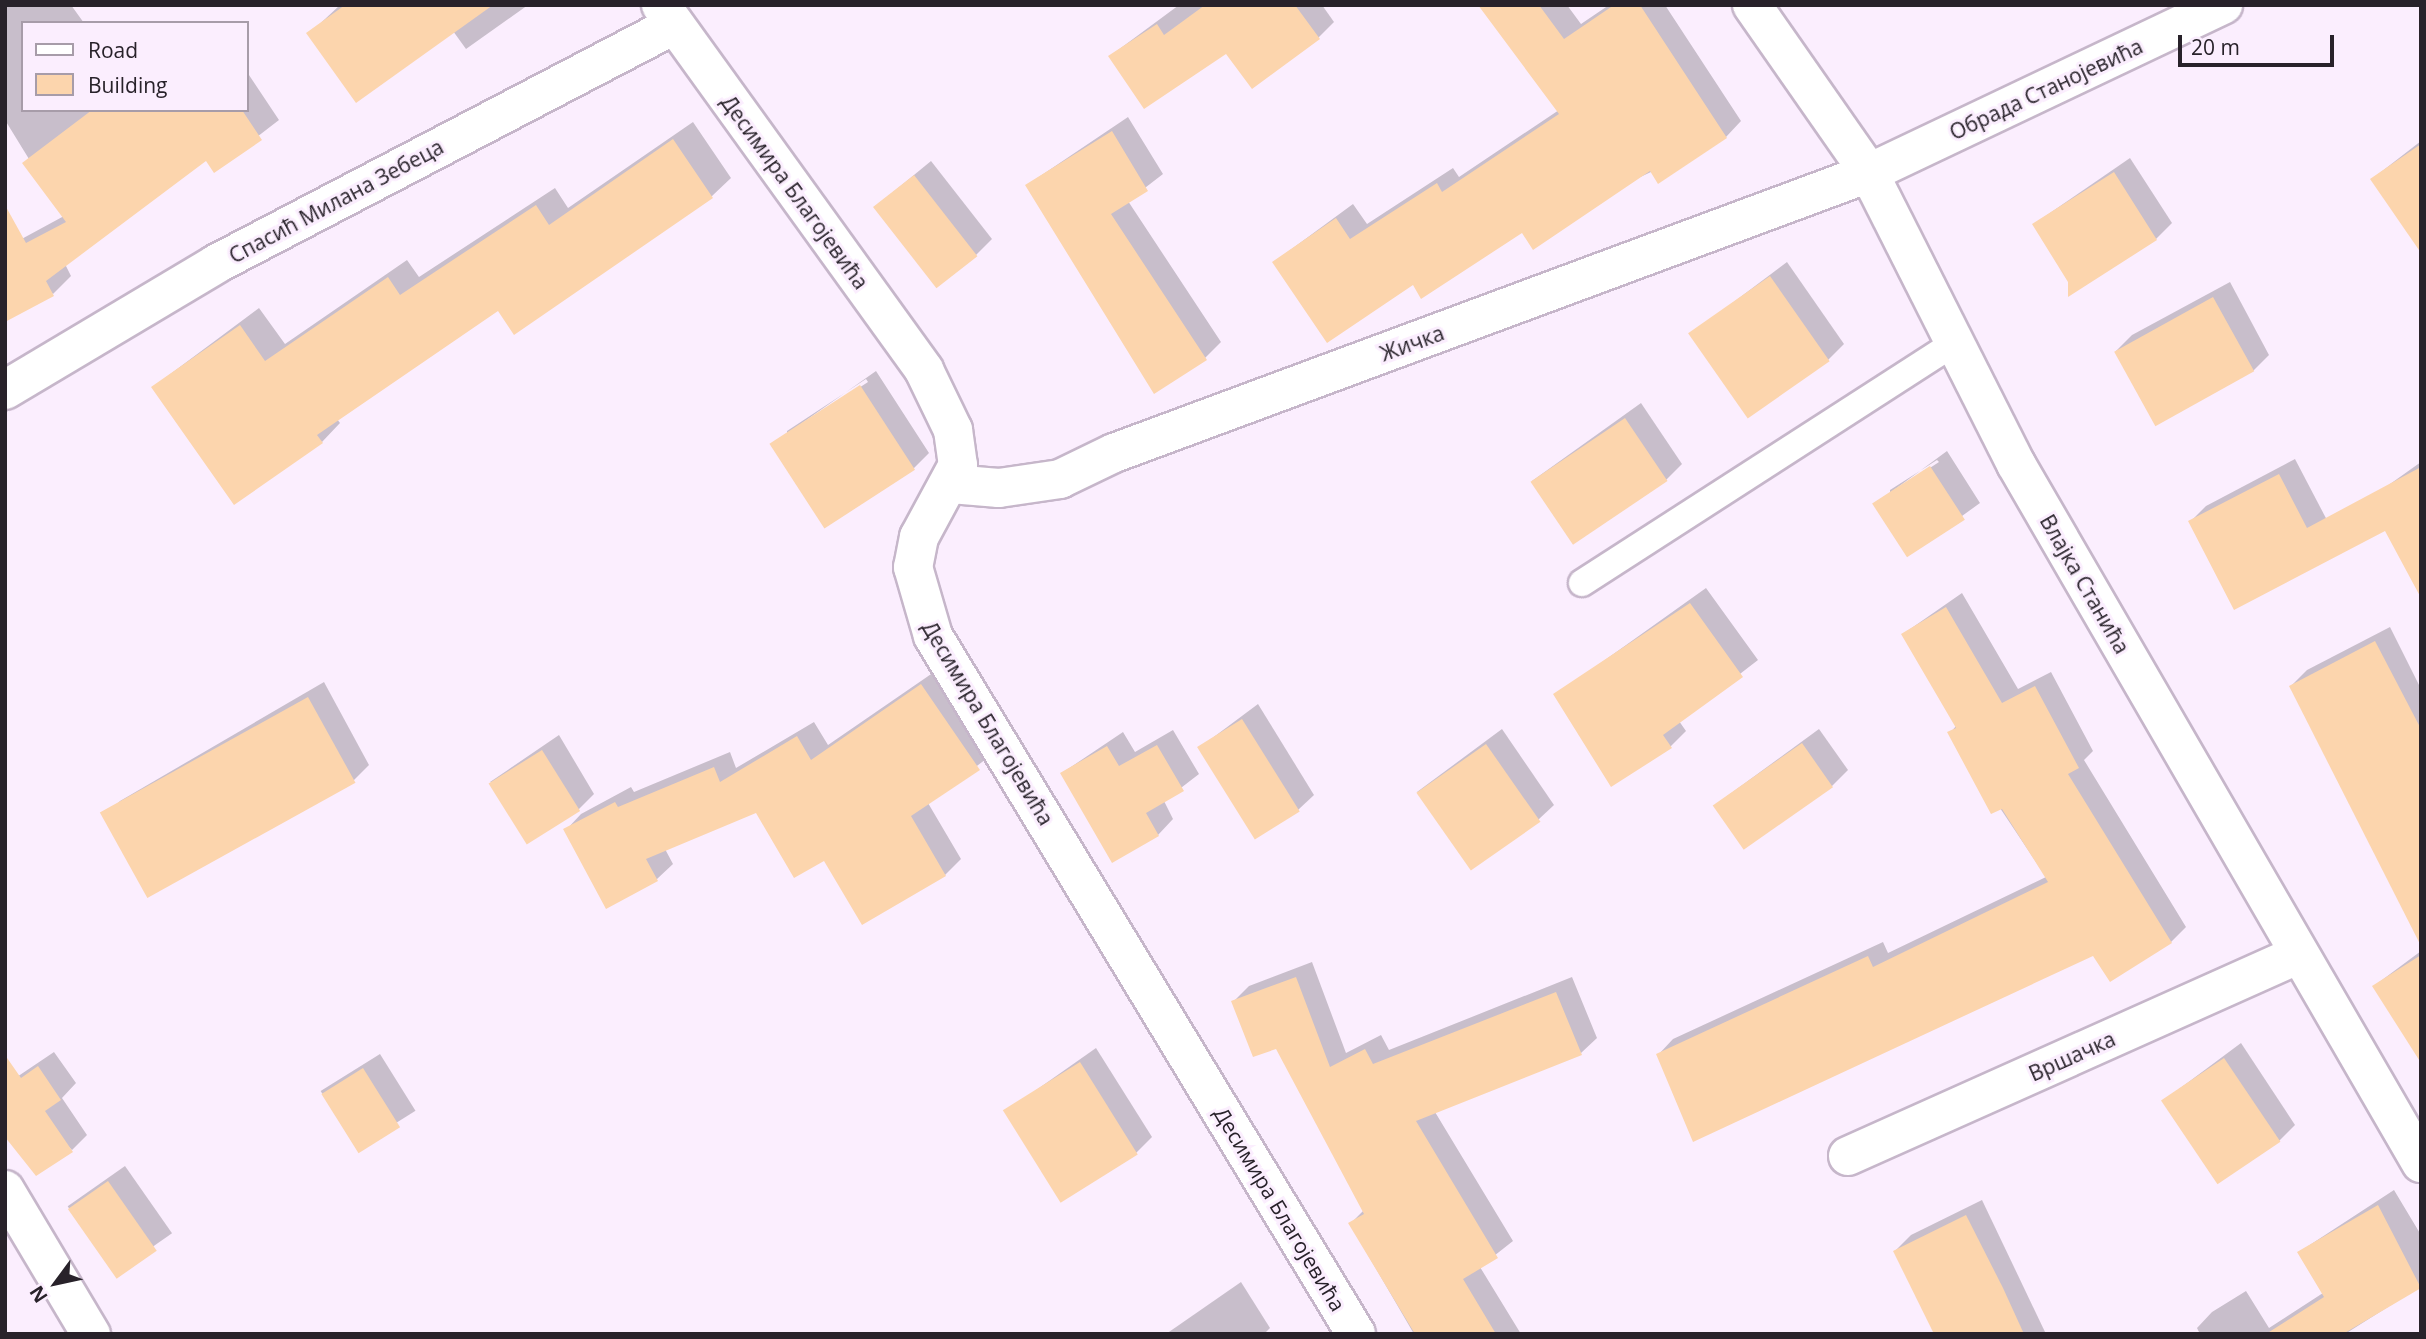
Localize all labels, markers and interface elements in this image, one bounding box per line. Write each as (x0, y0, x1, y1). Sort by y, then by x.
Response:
legend (21, 21, 248, 112)
scale bar (2181, 21, 2337, 65)
street label: Обрада Станојевића (1945, 33, 2147, 145)
text: 20 m (2191, 33, 2240, 61)
text: Road (88, 36, 138, 64)
text: Building (88, 71, 167, 99)
street label: Десимира Благојевића (716, 90, 874, 294)
street label: Спасић Милана Зебеца (225, 134, 447, 268)
street label: Жичка (1377, 320, 1447, 366)
street label: Влајка Станића (2035, 510, 2135, 658)
street label: Десимира Благојевића (917, 616, 1059, 830)
street label: Вршачка (2025, 1026, 2119, 1086)
street label: Десимира Благојевића (1209, 1102, 1351, 1316)
north arrow (21, 1248, 91, 1318)
text: N (23, 1281, 54, 1308)

